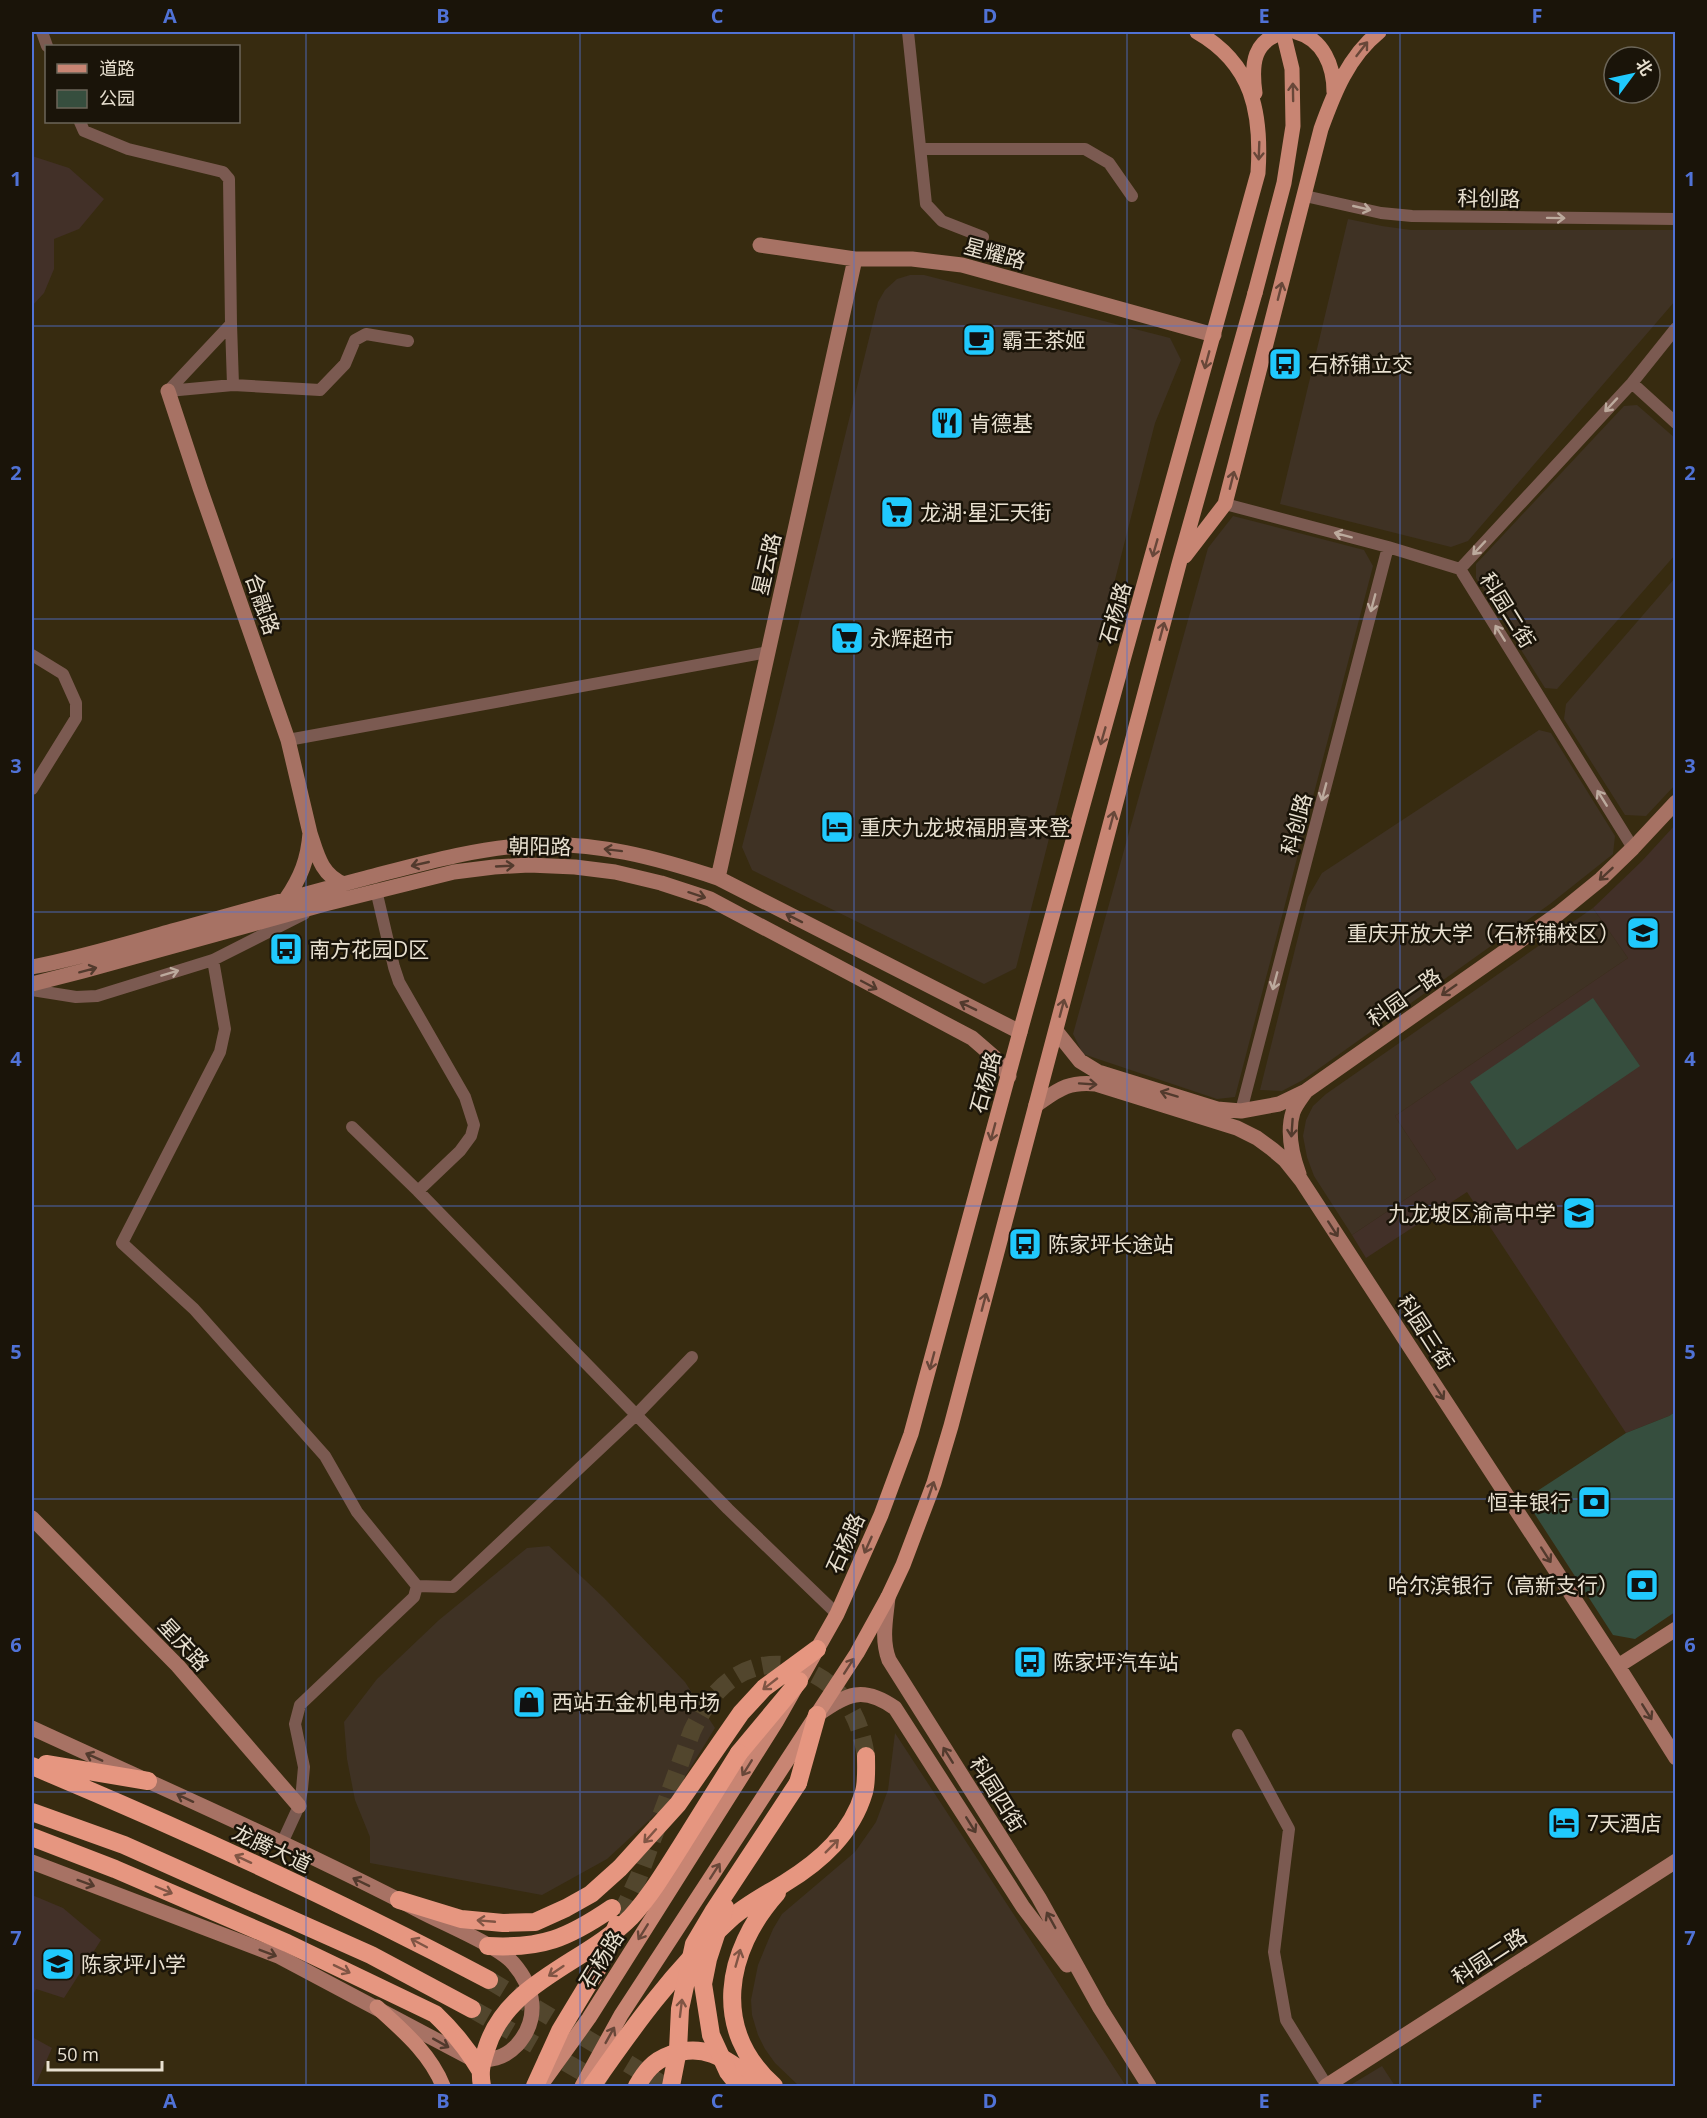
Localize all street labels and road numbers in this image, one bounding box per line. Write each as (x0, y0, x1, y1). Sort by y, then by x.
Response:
street label: 科创路 (1457, 183, 1521, 213)
street label: 星耀路 (961, 231, 1029, 275)
street label: 星云路 (745, 530, 787, 598)
street label: 科园二街 (1474, 567, 1542, 653)
street label: 合融路 (240, 570, 286, 638)
street label: 石杨路 (1093, 579, 1137, 647)
street label: 科创路 (1274, 790, 1318, 858)
street label: 朝阳路 (508, 831, 572, 861)
street label: 科园一路 (1362, 961, 1446, 1033)
street label: 石杨路 (963, 1048, 1007, 1116)
street label: 科园三街 (1391, 1289, 1461, 1375)
street label: 石杨路 (819, 1509, 871, 1577)
street label: 星庆路 (152, 1611, 216, 1677)
street label: 科园四街 (964, 1751, 1032, 1837)
street label: 龙腾大道 (228, 1818, 316, 1878)
street label: 科园二路 (1446, 1921, 1532, 1991)
street label: 石杨路 (572, 1925, 630, 1993)

